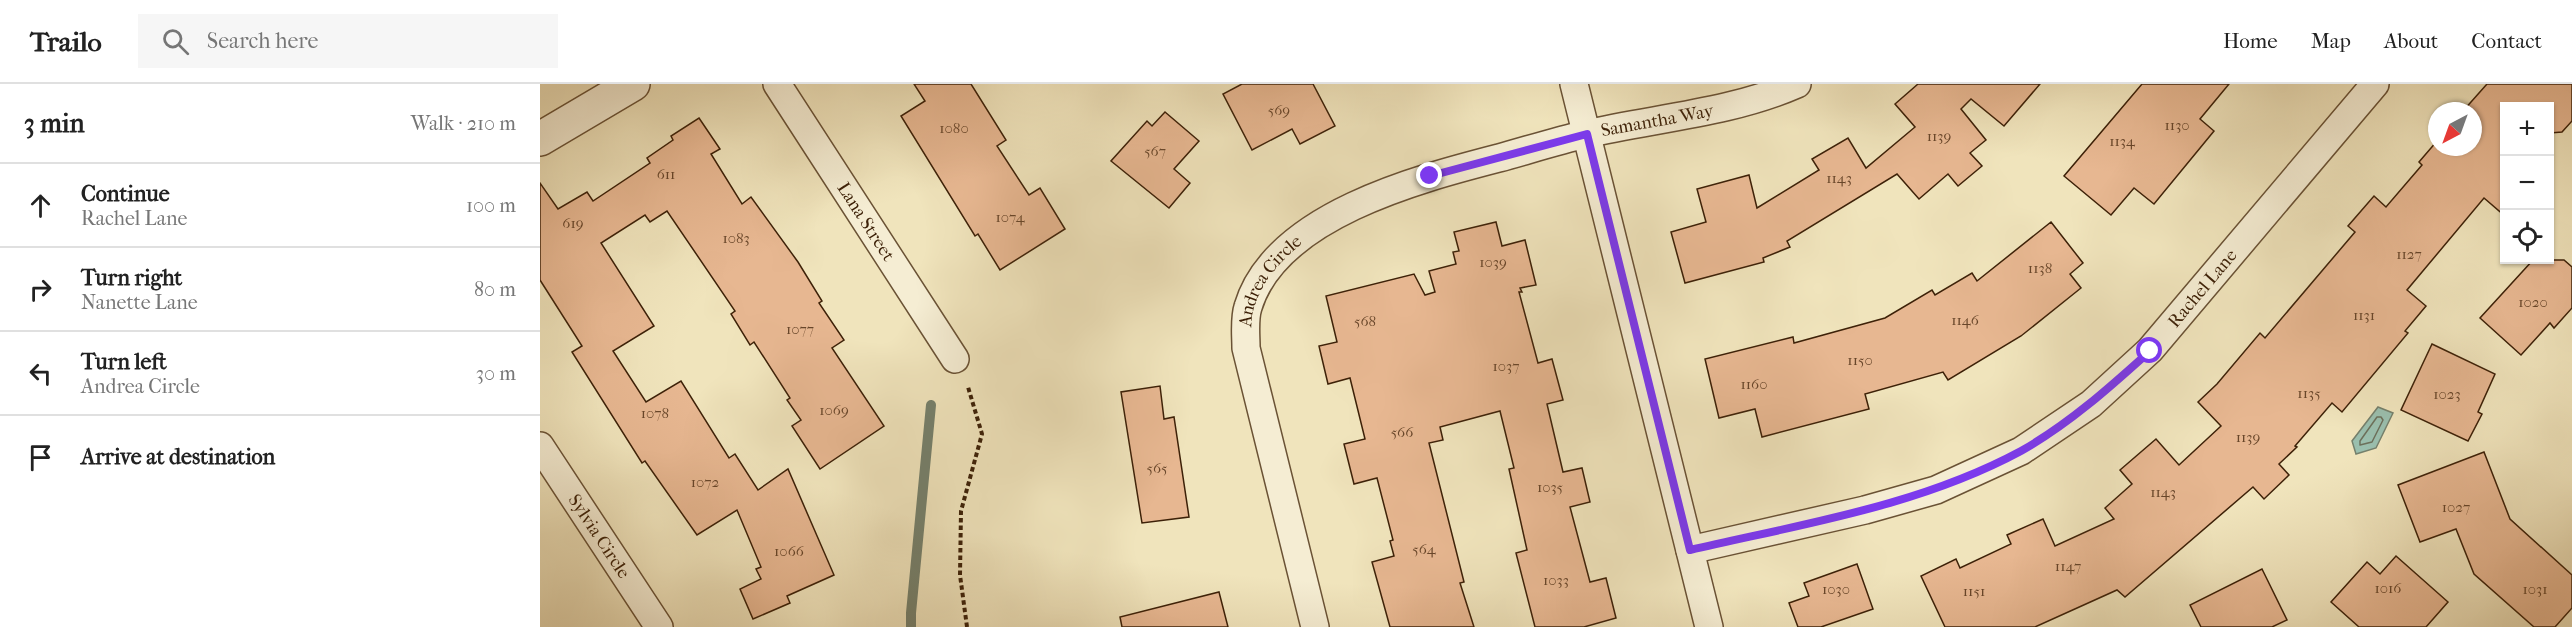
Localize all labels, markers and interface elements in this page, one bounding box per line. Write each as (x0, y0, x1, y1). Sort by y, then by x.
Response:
search box (138, 14, 558, 68)
text: Trailo (30, 25, 102, 58)
icon: search (159, 25, 192, 58)
text: Search here (207, 28, 318, 54)
text: Home (2223, 29, 2278, 53)
text: Map (2311, 29, 2351, 53)
text: About (2384, 29, 2438, 53)
text: Contact (2471, 29, 2542, 53)
street label: Samantha Way (1599, 99, 1717, 141)
house number: 569 (1268, 101, 1290, 119)
north arrow (2428, 102, 2482, 156)
map controls (2500, 102, 2554, 264)
button: + (2500, 102, 2554, 156)
text: 3 min (24, 108, 85, 139)
text: Walk · 210 m (411, 112, 516, 135)
house number: 1130 (2164, 116, 2190, 134)
house number: 1080 (939, 119, 969, 137)
house number: 1139 (1927, 127, 1951, 145)
house number: 1134 (2109, 132, 2136, 150)
house number: 567 (1144, 142, 1166, 160)
button: − (2500, 156, 2554, 210)
route end (1416, 162, 1442, 188)
house number: 611 (657, 165, 675, 183)
house number: 1143 (1826, 169, 1852, 187)
street label: Lana Street (833, 178, 900, 265)
text: Continue (81, 181, 170, 207)
icon: ahead (24, 189, 57, 222)
text: 100 m (466, 194, 516, 217)
text: Rachel Lane (81, 207, 187, 230)
house number: 1074 (995, 208, 1026, 226)
button: locate (2500, 210, 2554, 264)
house number: 619 (562, 214, 584, 232)
house number: 1083 (722, 229, 750, 247)
street label: Andrea Circle (1235, 230, 1306, 328)
street label: Rachel Lane (2163, 245, 2241, 332)
house number: 1127 (2396, 245, 2422, 263)
house number: 1039 (1479, 253, 1507, 271)
house number: 1138 (2028, 259, 2052, 277)
text: Turn right (81, 265, 182, 291)
icon: right (24, 273, 57, 306)
text: 80 m (474, 278, 516, 301)
text: Nanette Lane (81, 291, 198, 314)
house number: 1020 (2518, 293, 2548, 311)
house number: 1131 (2353, 306, 2375, 324)
house number: 1146 (1951, 311, 1980, 329)
house number: 568 (1354, 312, 1376, 330)
house number: 1077 (786, 320, 814, 338)
route start (2136, 337, 2162, 363)
text: Turn left (81, 349, 167, 375)
house number: 1150 (1847, 351, 1873, 369)
icon: left (24, 357, 57, 390)
house number: 1037 (1493, 357, 1519, 375)
text: 30 m (476, 362, 516, 385)
text: Andrea Circle (81, 375, 200, 398)
house number: 1160 (1740, 375, 1768, 393)
house number: 1135 (2297, 384, 2321, 402)
house number: 1023 (2433, 385, 2461, 403)
house number: 1069 (819, 401, 849, 419)
house number: 1078 (641, 404, 669, 422)
house number: 566 (1391, 423, 1414, 441)
house number: 1139 (2236, 428, 2260, 446)
icon: arrive (24, 441, 57, 474)
text: Arrive at destination (81, 444, 275, 470)
house number: 565 (1146, 459, 1168, 477)
house number: 1072 (691, 473, 720, 491)
house number: 1035 (1537, 478, 1563, 496)
house number: 1143 (2150, 483, 2176, 501)
street label: Sylvia Circle (564, 490, 635, 582)
house number: 1027 (2442, 498, 2470, 516)
house number: 564 (1412, 540, 1437, 558)
house number: 1066 (774, 542, 805, 560)
house number: 1147 (2055, 557, 2081, 575)
house number: 1033 (1543, 571, 1569, 589)
house number: 1016 (2375, 579, 2402, 597)
house number: 1030 (1822, 580, 1850, 598)
house number: 1031 (2522, 580, 2548, 598)
house number: 1151 (1963, 582, 1985, 600)

